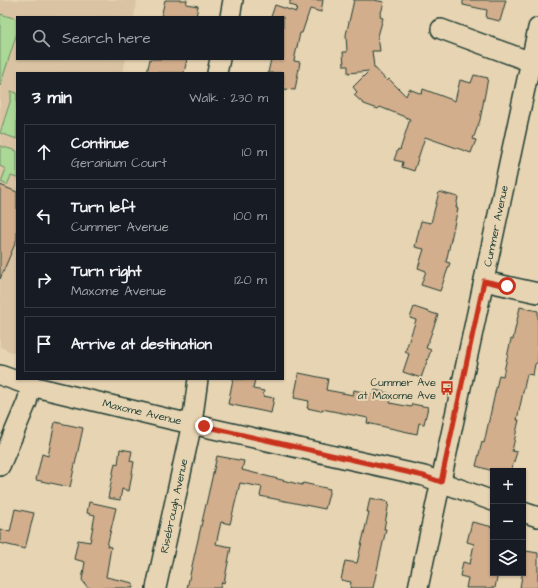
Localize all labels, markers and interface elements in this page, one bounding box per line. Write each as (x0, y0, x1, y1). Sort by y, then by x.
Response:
search box (16, 16, 284, 60)
icon: search (30, 27, 52, 49)
text: Search here (62, 28, 151, 49)
text: 3 min (32, 86, 72, 110)
text: Walk · 230 m (189, 89, 268, 107)
text: Continue (71, 133, 129, 154)
icon: ahead (33, 141, 55, 163)
text: 10 m (242, 143, 267, 161)
text: Geranium Court (71, 154, 167, 172)
street label: Cummer Avenue (480, 184, 512, 268)
text: Turn left (71, 197, 135, 218)
icon: left (33, 205, 55, 227)
text: 100 m (234, 207, 267, 225)
text: Cummer Avenue (71, 218, 169, 236)
text: Turn right (71, 261, 142, 282)
icon: right (33, 269, 55, 291)
text: 120 m (234, 271, 267, 289)
route start (498, 277, 516, 295)
text: Maxome Avenue (71, 282, 166, 300)
icon: arrive (33, 333, 55, 355)
text: Arrive at destination (71, 334, 212, 355)
place label: Cummer Ave at Maxome Ave (358, 375, 436, 403)
bus stop icon: Cummer Ave at Maxome Ave (439, 380, 455, 396)
street label: Maxome Avenue (101, 396, 183, 428)
route end (195, 417, 213, 435)
street label: Risebrough Avenue (157, 457, 192, 555)
map controls (490, 468, 526, 576)
button: + (490, 468, 526, 504)
button: − (490, 504, 526, 540)
button: layers (490, 540, 526, 576)

